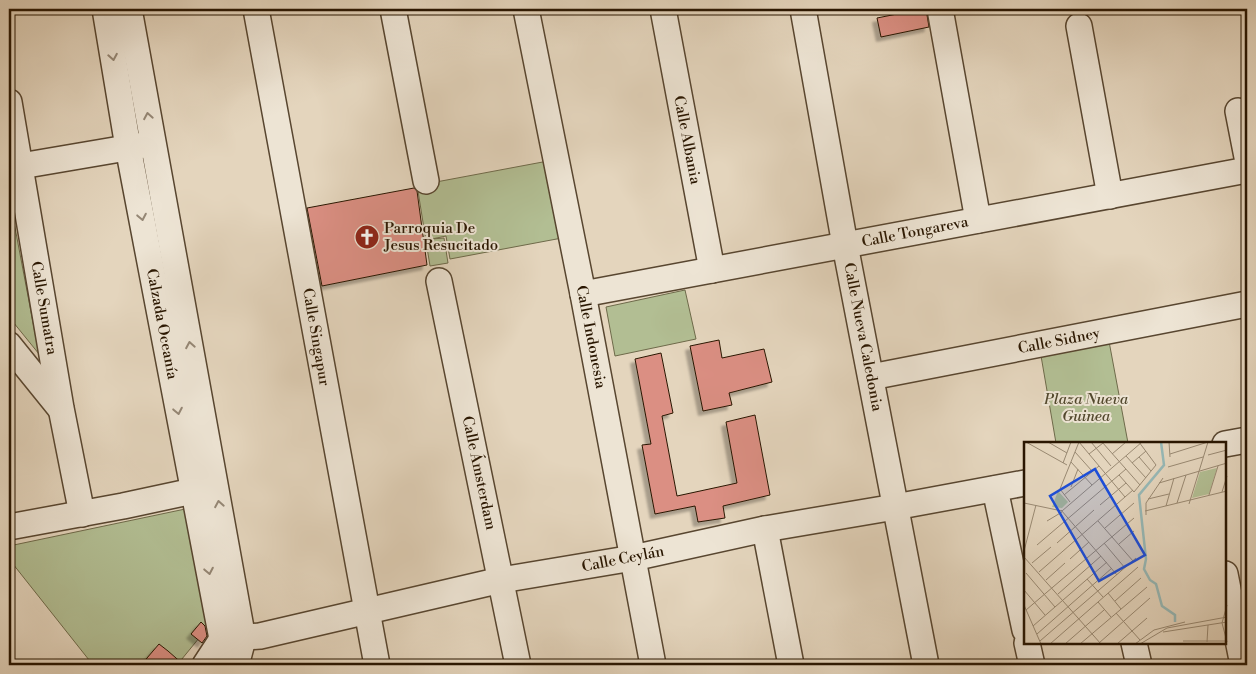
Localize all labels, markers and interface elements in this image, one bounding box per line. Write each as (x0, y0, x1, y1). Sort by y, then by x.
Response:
one-way arrow (108, 52, 118, 61)
street label: Calle Albania (669, 94, 705, 186)
one-way arrow (144, 111, 154, 120)
one-way arrow (136, 212, 146, 221)
street label: Calle Tongareva (860, 212, 970, 252)
place label: Parroquia De Jesus Resucitado (383, 219, 498, 255)
church icon: Parroquia De Jesus Resucitado (354, 224, 380, 250)
street label: Calle Sumatra (26, 260, 62, 357)
street label: Calle Nueva Caledonia (839, 261, 887, 413)
street label: Calzada Oceanía (142, 267, 182, 381)
street label: Calle Indonesia (572, 284, 610, 391)
street label: Calle Singapur (298, 287, 334, 388)
street label: Calle Sidney (1016, 324, 1102, 358)
one-way arrow (185, 340, 195, 349)
park label: Plaza Nueva Guinea (1043, 390, 1129, 426)
one-way arrow (172, 407, 183, 415)
street label: Calle Ámsterdam (458, 414, 501, 532)
inset map (1024, 442, 1226, 644)
one-way arrow (214, 500, 224, 509)
street label: Calle Ceylán (580, 542, 666, 576)
one-way arrow (203, 566, 213, 575)

